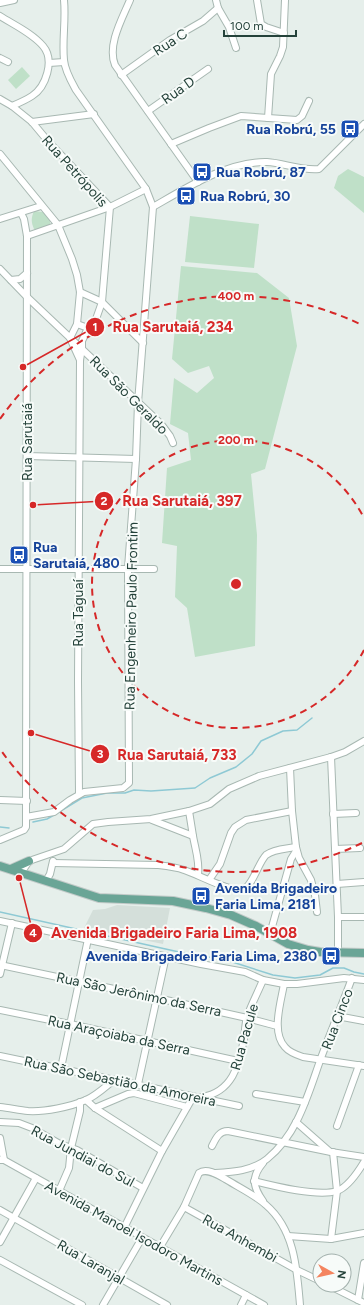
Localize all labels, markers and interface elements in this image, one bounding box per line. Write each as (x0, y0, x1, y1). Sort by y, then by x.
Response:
scale bar (224, 12, 296, 38)
text: 100 m (230, 19, 264, 33)
street label: Rua C (150, 25, 191, 60)
street label: Rua D (158, 73, 198, 108)
bus stop icon: Rua Robrú, 55 (339, 118, 361, 140)
place label: Rua Robrú, 55 (246, 121, 336, 138)
street label: Rua Petrópolis (38, 132, 111, 211)
bus stop icon: Rua Robrú, 87 (191, 161, 213, 183)
place label: Rua Robrú, 87 (216, 164, 306, 181)
bus stop icon: Rua Robrú, 30 (175, 185, 197, 207)
place label: Rua Robrú, 30 (200, 188, 290, 205)
text: 400 m (218, 289, 254, 303)
callout: Rua Sarutaiá, 234 (85, 313, 241, 340)
text: Rua Sarutaiá, 234 (113, 318, 234, 336)
text: 1 (92, 320, 98, 334)
street label: Rua São Geraldo (86, 353, 171, 438)
street label: Rua Sarutaiá (19, 403, 36, 481)
text: 200 m (218, 433, 254, 447)
callout: Rua Sarutaiá, 397 (94, 488, 250, 515)
text: Rua Sarutaiá, 397 (122, 492, 242, 510)
text: 2 (101, 494, 108, 508)
street label: Rua Engenheiro Paulo Frontim (121, 522, 142, 710)
place label: Rua Sarutaiá, 480 (33, 539, 120, 572)
bus stop icon: Rua Sarutaiá, 480 (8, 544, 30, 566)
centre of rings (229, 577, 243, 591)
street label: Rua Taguaí (70, 578, 87, 647)
callout: Rua Sarutaiá, 733 (90, 741, 245, 768)
text: Rua Sarutaiá, 733 (117, 746, 237, 764)
text: 3 (97, 747, 104, 761)
place label: Avenida Brigadeiro Faria Lima, 2181 (215, 880, 337, 913)
bus stop icon: Avenida Brigadeiro Faria Lima, 2181 (190, 885, 212, 907)
callout: Avenida Brigadeiro Faria Lima, 1908 (23, 919, 305, 946)
text: Avenida Brigadeiro Faria Lima, 1908 (51, 924, 297, 942)
text: 4 (29, 926, 37, 940)
bus stop icon: Avenida Brigadeiro Faria Lima, 2380 (320, 945, 342, 967)
place label: Avenida Brigadeiro Faria Lima, 2380 (85, 948, 317, 965)
street label: Rua São Jerônimo da Serra (55, 969, 223, 1020)
street label: Rua Cinco (318, 986, 357, 1052)
street label: Rua Pacule (227, 1002, 262, 1072)
street label: Rua Araçoiaba da Serra (46, 1012, 192, 1059)
street label: Rua São Sebastião da Amoreira (22, 1053, 217, 1110)
street label: Rua Jundiai do Sul (28, 1122, 137, 1191)
street label: Avenida Manoel Isodoro Martins (42, 1177, 226, 1290)
street label: Rua Anhembi (199, 1211, 280, 1266)
street label: Rua Laranjal (54, 1236, 128, 1289)
north arrow (312, 1253, 352, 1293)
text: N (334, 1269, 348, 1279)

